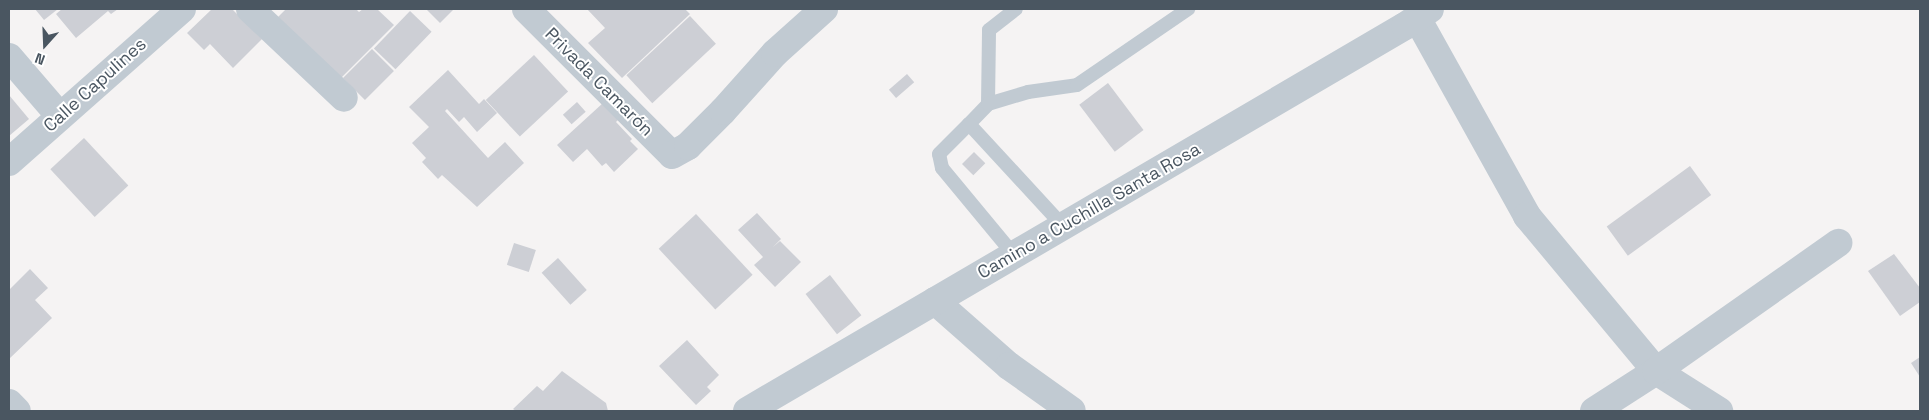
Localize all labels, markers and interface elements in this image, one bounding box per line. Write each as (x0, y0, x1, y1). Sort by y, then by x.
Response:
north arrow (20, 20, 70, 70)
street label: Privada Camarón (540, 23, 658, 141)
street label: Calle Capulines (39, 33, 151, 137)
text: N (32, 49, 47, 69)
street label: Camino a Cuchilla Santa Rosa (974, 138, 1204, 284)

